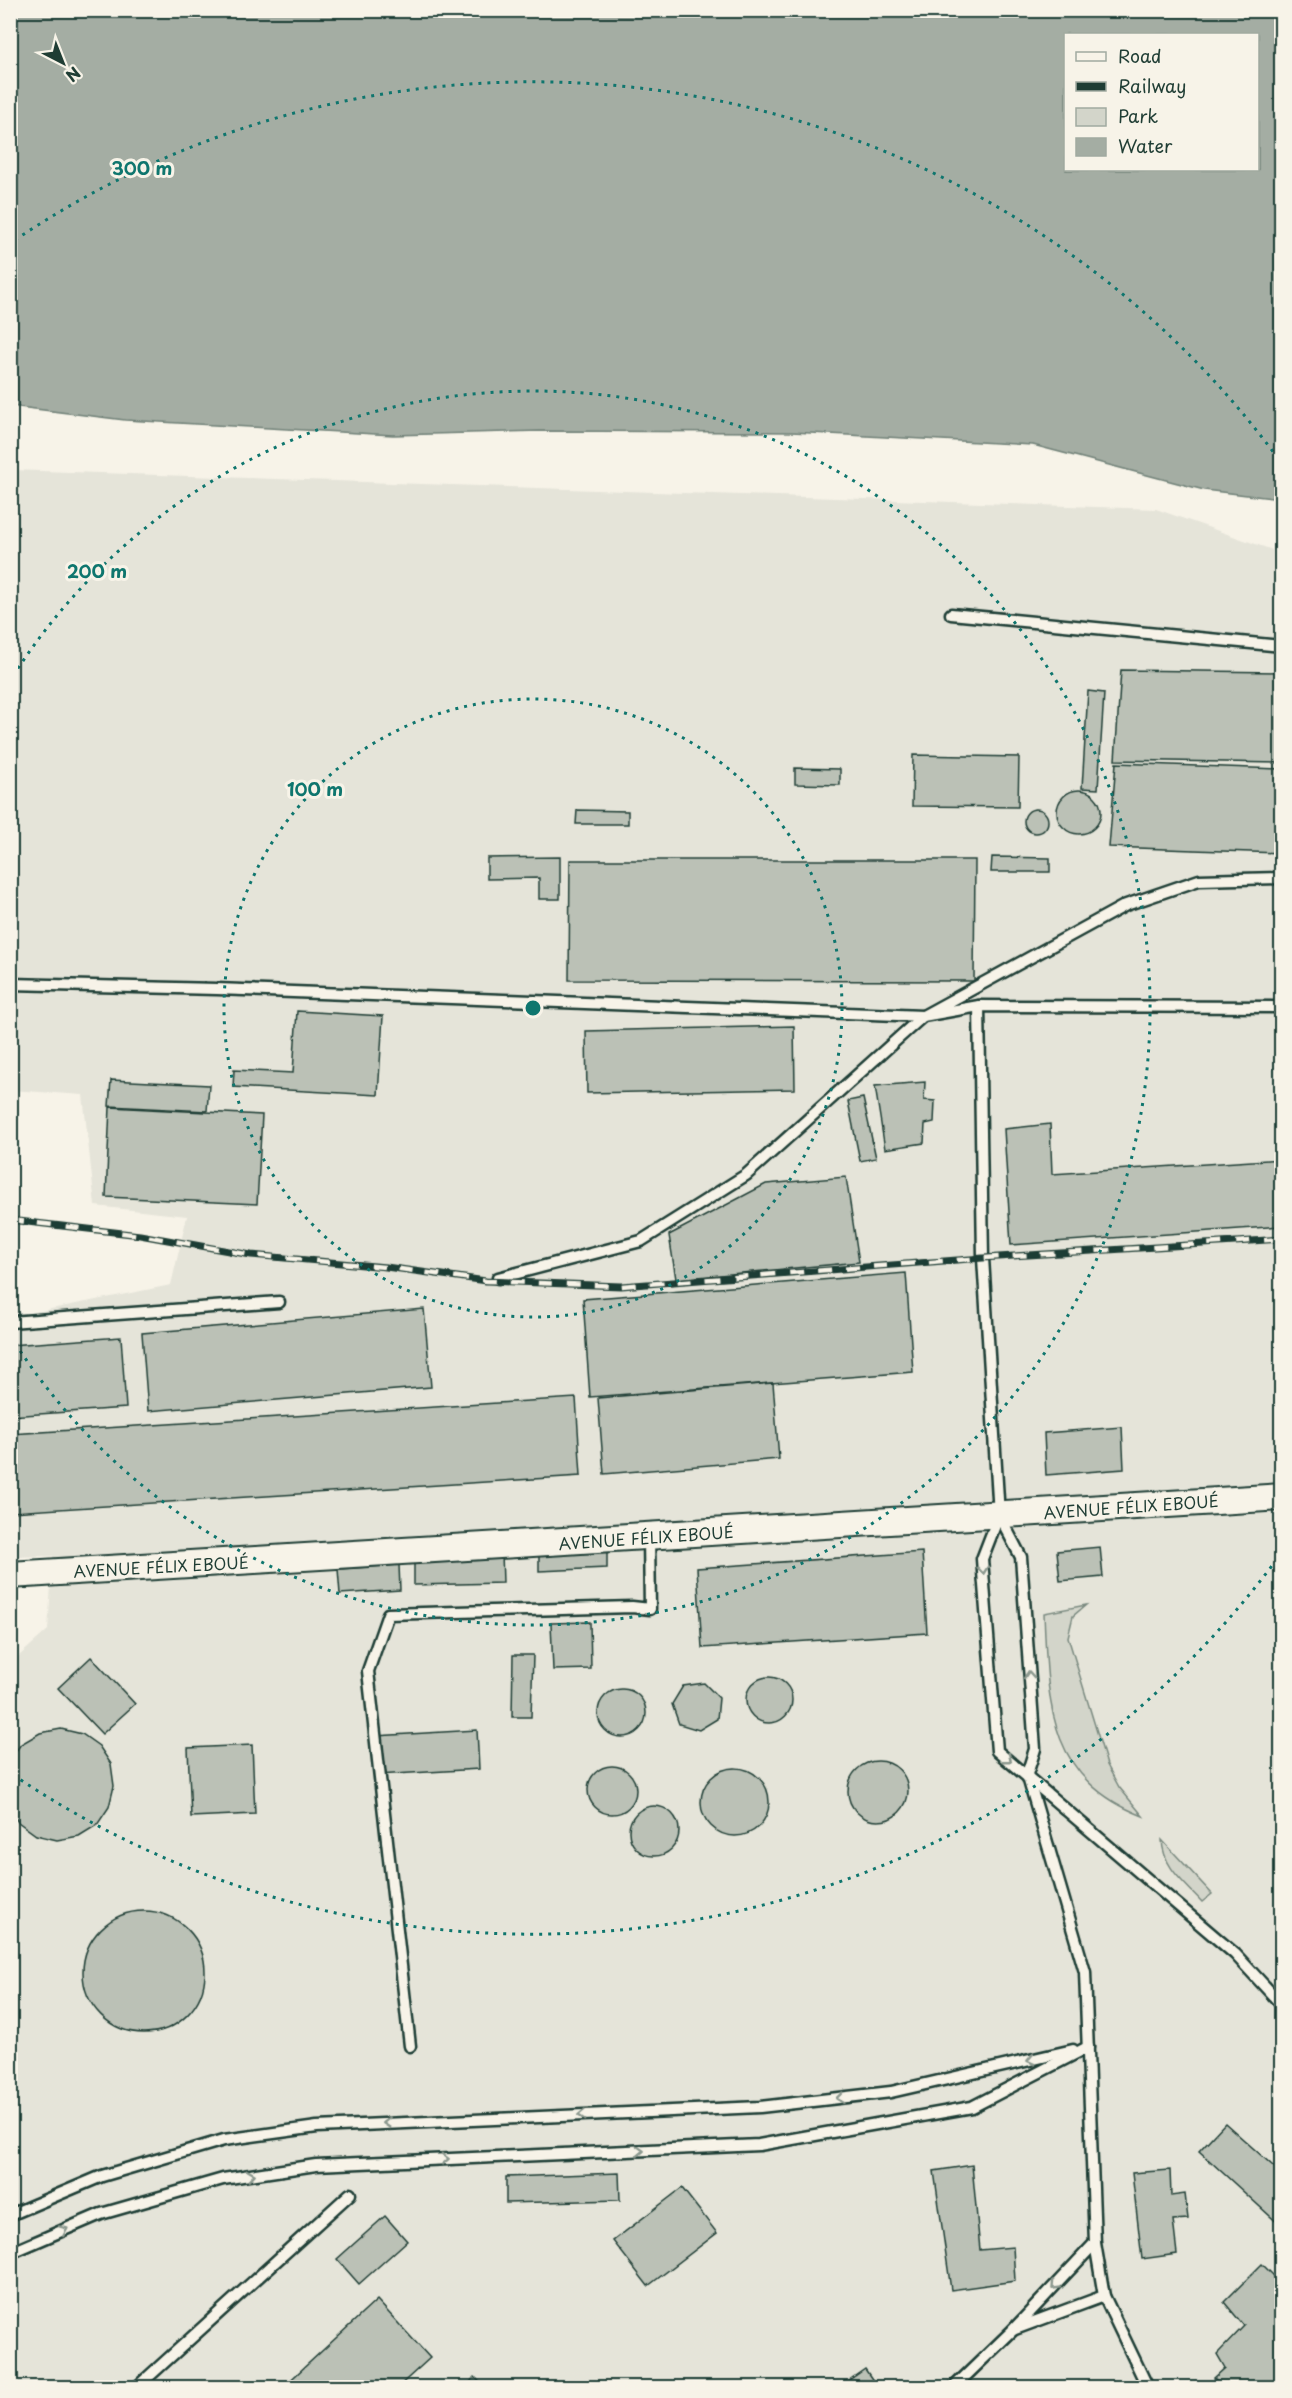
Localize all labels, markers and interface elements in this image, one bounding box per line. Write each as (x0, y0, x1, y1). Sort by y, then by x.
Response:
north arrow (33, 33, 93, 93)
legend (1064, 33, 1259, 171)
text: Road (1118, 42, 1162, 69)
text: N (61, 62, 86, 88)
text: Railway (1118, 72, 1186, 99)
text: Park (1118, 102, 1158, 129)
text: Water (1118, 132, 1173, 159)
text: 300 m (112, 154, 172, 181)
text: 200 m (67, 557, 127, 584)
text: 100 m (287, 775, 343, 802)
centre of rings (523, 998, 543, 1018)
street label: AVENUE FÉLIX EBOUÉ (1043, 1488, 1219, 1524)
street label: AVENUE FÉLIX EBOUÉ (558, 1519, 734, 1555)
street label: AVENUE FÉLIX EBOUÉ (73, 1549, 249, 1583)
one-way arrow (976, 1565, 989, 1574)
one-way arrow (1023, 1670, 1036, 1679)
one-way arrow (1001, 1752, 1012, 1763)
one-way arrow (1026, 2053, 1036, 2066)
one-way arrow (835, 2091, 844, 2104)
one-way arrow (578, 2108, 587, 2121)
one-way arrow (383, 2117, 392, 2130)
one-way arrow (635, 2144, 644, 2157)
one-way arrow (440, 2153, 449, 2165)
one-way arrow (246, 2169, 255, 2181)
one-way arrow (58, 2225, 69, 2237)
one-way arrow (1051, 2278, 1062, 2289)

